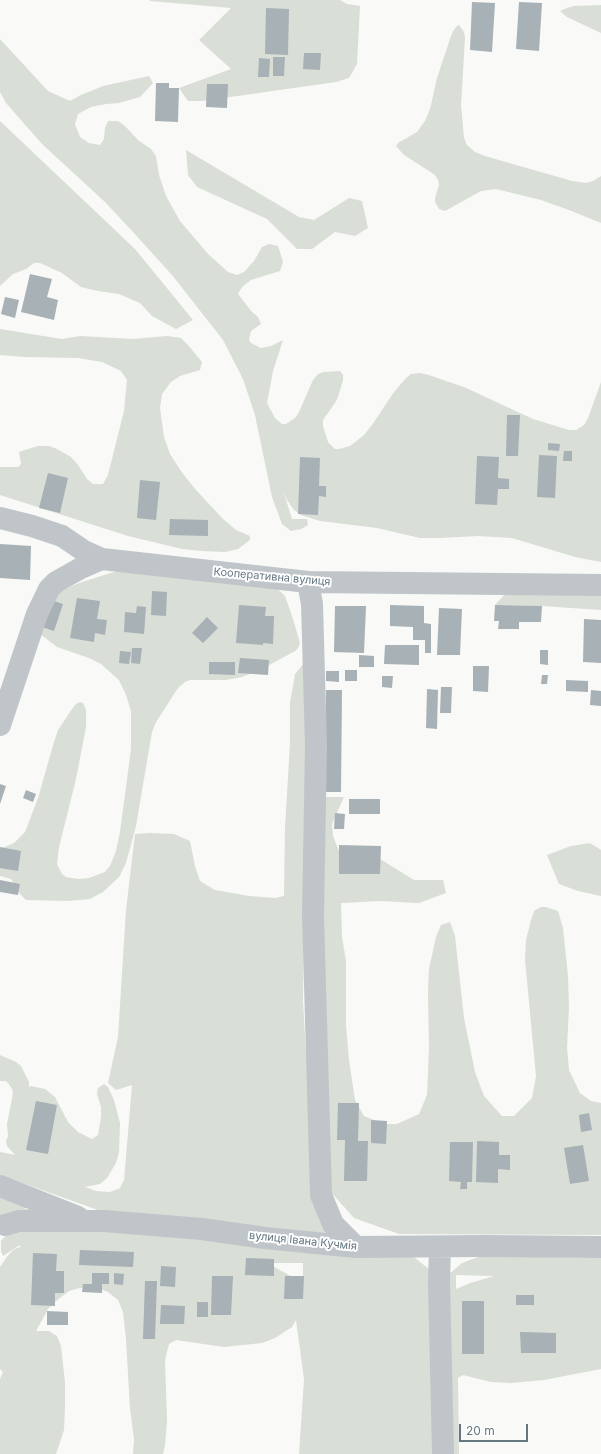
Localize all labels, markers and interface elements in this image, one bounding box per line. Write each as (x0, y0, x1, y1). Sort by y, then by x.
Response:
street label: Кооперативна вулиця (213, 565, 331, 589)
street label: вулиця Івана Кучмія (248, 1229, 358, 1253)
scale bar (461, 1416, 530, 1442)
text: 20 m (466, 1423, 495, 1438)

